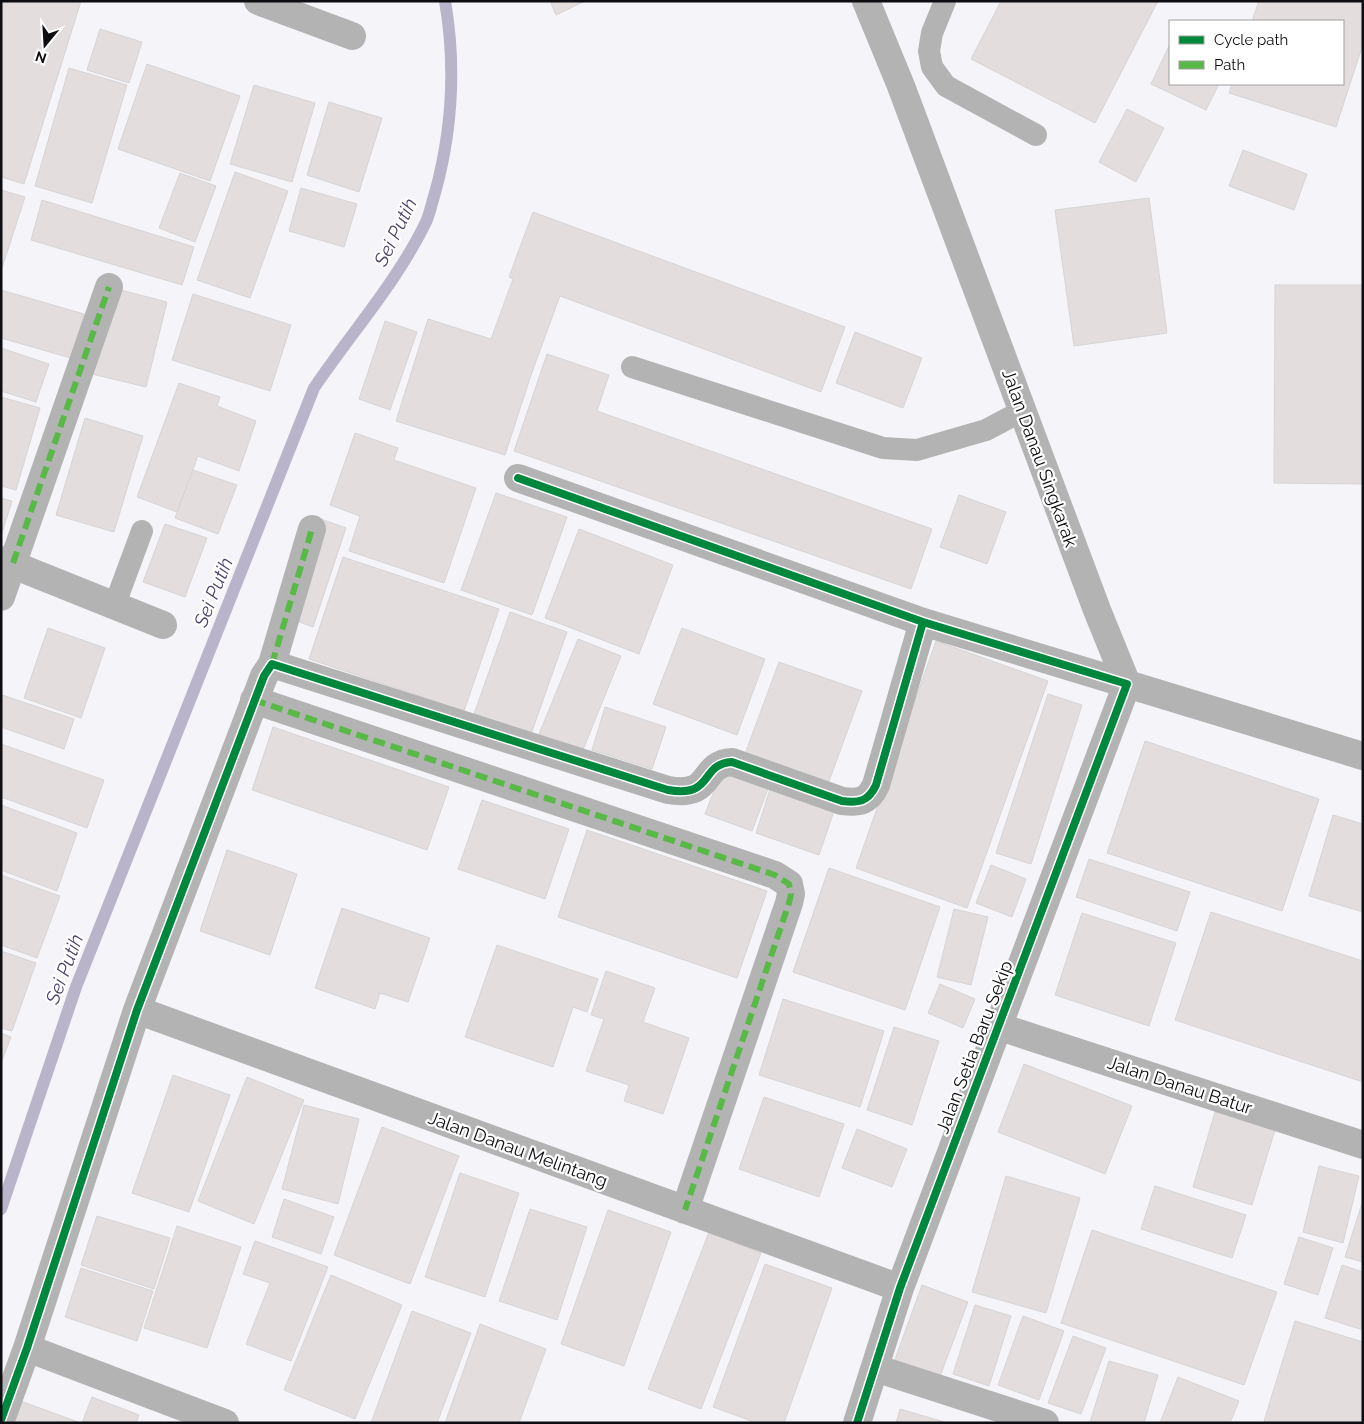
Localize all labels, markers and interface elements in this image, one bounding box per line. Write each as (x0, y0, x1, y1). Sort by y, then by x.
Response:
north arrow (20, 20, 70, 70)
legend (1169, 20, 1344, 85)
text: Cycle path (1214, 31, 1288, 49)
text: N (33, 48, 49, 67)
text: Path (1214, 56, 1245, 74)
water label: Sei Putih (369, 194, 421, 271)
street label: Jalan Danau Singkarak (998, 366, 1082, 550)
water label: Sei Putih (189, 554, 237, 631)
water label: Sei Putih (40, 931, 87, 1008)
street label: Jalan Setia Baru Sekip (931, 958, 1017, 1136)
street label: Jalan Danau Batur (1105, 1052, 1256, 1119)
street label: Jalan Danau Melintang (426, 1107, 610, 1191)

